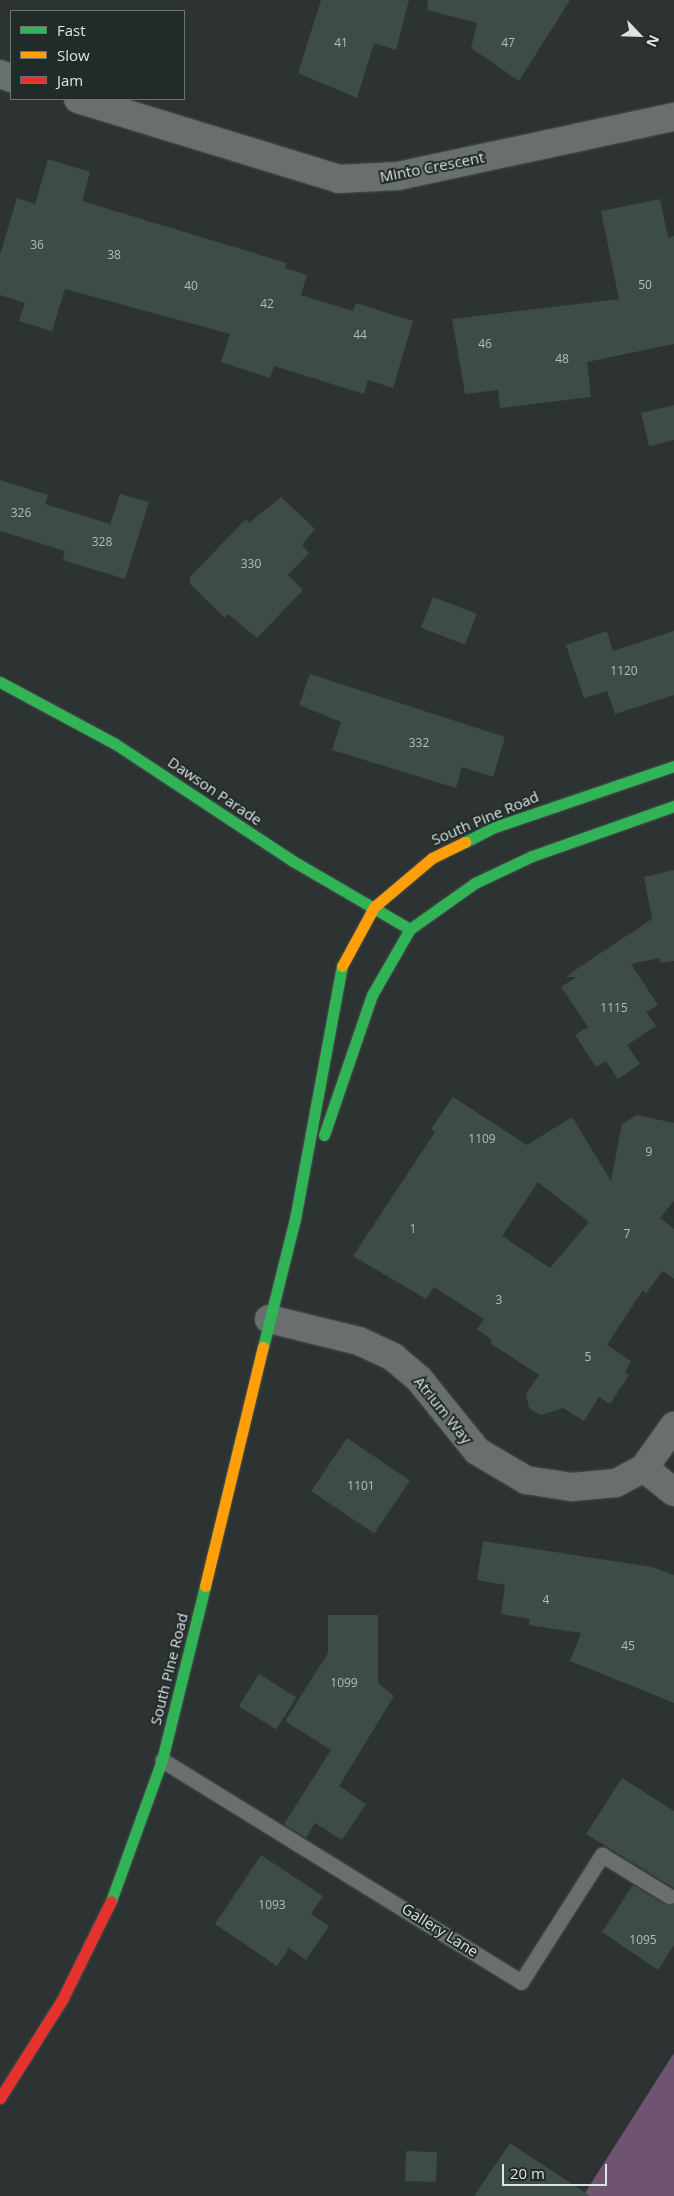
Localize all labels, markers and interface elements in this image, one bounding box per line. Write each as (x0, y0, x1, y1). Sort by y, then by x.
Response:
legend (10, 10, 185, 100)
north arrow (614, 10, 664, 60)
text: Fast (57, 20, 86, 40)
text: N (642, 32, 664, 50)
house number: 41 (334, 36, 348, 50)
house number: 47 (501, 36, 515, 50)
text: Slow (57, 45, 90, 65)
text: Jam (57, 70, 83, 90)
street label: Minto Crescent (378, 148, 486, 186)
house number: 36 (30, 238, 44, 252)
house number: 38 (107, 248, 121, 262)
house number: 50 (638, 278, 652, 292)
house number: 40 (184, 279, 198, 293)
house number: 42 (260, 297, 274, 311)
house number: 44 (353, 328, 367, 342)
house number: 46 (478, 337, 492, 351)
house number: 48 (555, 352, 569, 366)
house number: 326 (11, 506, 31, 520)
house number: 328 (92, 535, 112, 549)
house number: 330 (241, 557, 261, 571)
house number: 1120 (610, 664, 638, 678)
house number: 332 (409, 736, 429, 750)
street label: Dawson Parade (165, 753, 265, 829)
street label: South Pine Road (429, 787, 541, 849)
house number: 1115 (600, 1001, 628, 1015)
house number: 1109 (468, 1132, 496, 1146)
house number: 9 (646, 1145, 652, 1159)
house number: 1 (410, 1222, 416, 1236)
house number: 7 (624, 1227, 630, 1241)
house number: 3 (496, 1293, 502, 1307)
house number: 5 (585, 1350, 591, 1364)
street label: Atrium Way (410, 1373, 476, 1447)
house number: 1101 (347, 1479, 375, 1493)
house number: 4 (543, 1593, 549, 1607)
street label: South Pine Road (146, 1611, 192, 1727)
house number: 45 (621, 1639, 635, 1653)
house number: 1099 (330, 1676, 358, 1690)
house number: 1093 (258, 1898, 286, 1912)
street label: Gallery Lane (399, 1899, 481, 1961)
house number: 1095 (629, 1933, 657, 1947)
scale bar (504, 2154, 609, 2186)
text: 20 m (510, 2163, 545, 2183)

